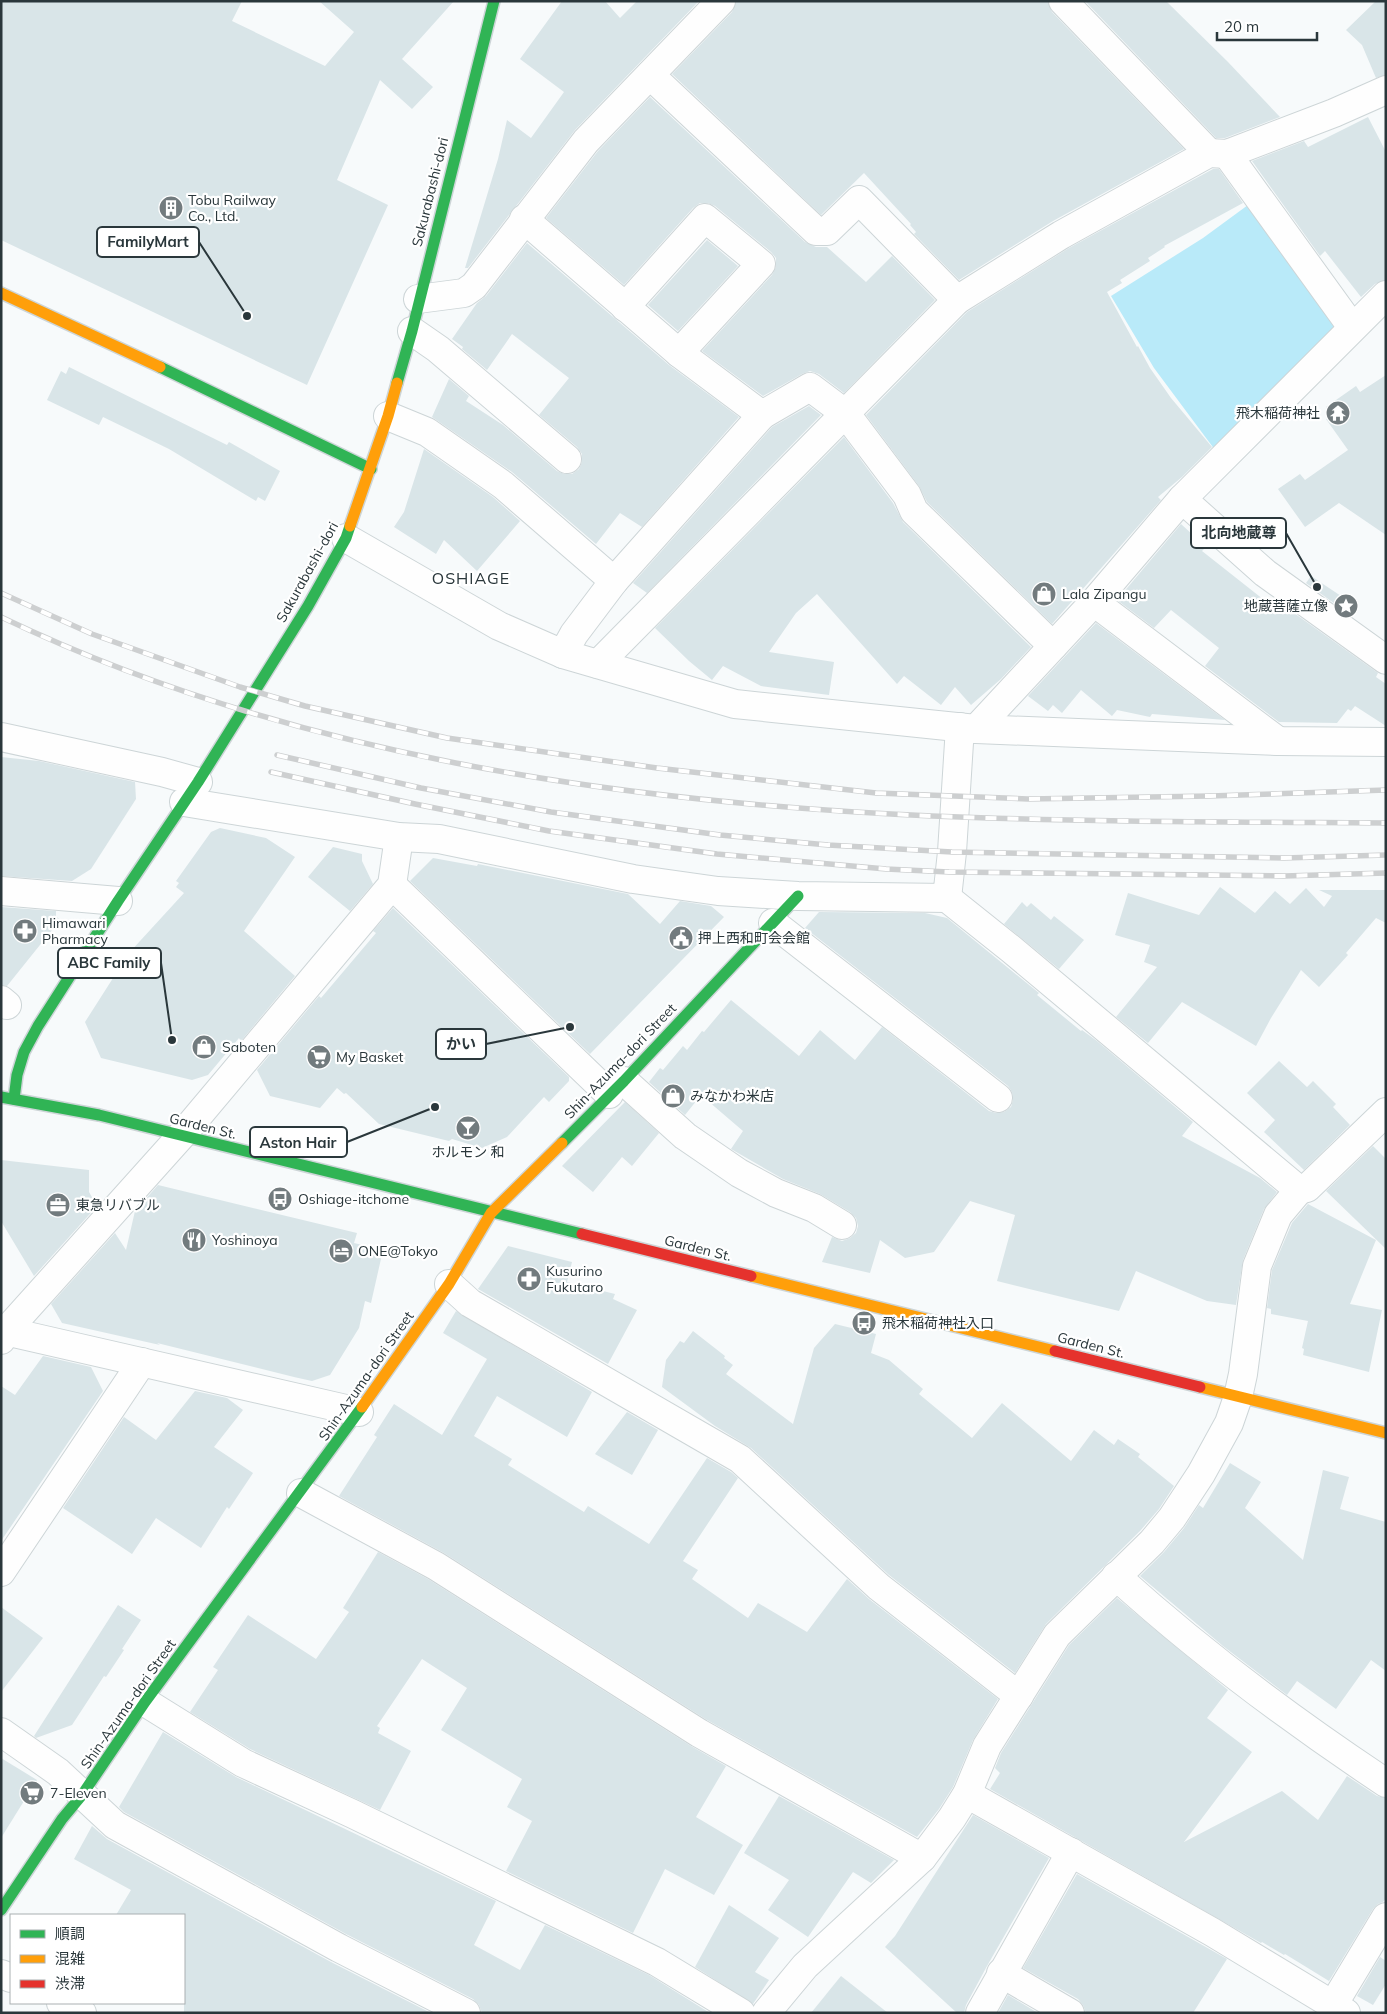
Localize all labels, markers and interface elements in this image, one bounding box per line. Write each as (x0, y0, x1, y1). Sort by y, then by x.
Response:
scale bar (1217, 10, 1317, 42)
text: 20 m (1224, 17, 1259, 36)
street label: Sakurabashi-dori (408, 135, 452, 249)
place label: Tobu Railway Co., Ltd. (188, 191, 277, 225)
building icon: Tobu Railway Co., Ltd. (158, 195, 184, 221)
callout: FamilyMart (97, 227, 199, 257)
text: FamilyMart (107, 232, 189, 251)
temple icon: 飛木稲荷神社 (1325, 400, 1351, 426)
place label: 飛木稲荷神社 (1236, 404, 1320, 422)
callout: 北向地蔵尊 (1191, 518, 1286, 548)
street label: Sakurabashi-dori (272, 519, 342, 625)
text: 北向地蔵尊 (1201, 523, 1277, 542)
district label: OSHIAGE (432, 568, 510, 588)
shop icon: Lala Zipangu (1031, 581, 1057, 607)
place label: Lala Zipangu (1062, 585, 1147, 603)
place icon: 地蔵菩薩立像 (1333, 593, 1359, 619)
place label: 地蔵菩薩立像 (1244, 597, 1328, 615)
place label: Himawari Pharmacy (42, 914, 108, 948)
pharmacy icon: Himawari Pharmacy (12, 918, 38, 944)
public building icon: 押上西和町会会館 (668, 925, 694, 951)
place label: 押上西和町会会館 (698, 929, 810, 947)
callout: ABC Family (58, 948, 161, 978)
text: ABC Family (67, 953, 151, 972)
street label: Shin-Azuma-dori Street (560, 999, 680, 1123)
callout: かい (436, 1029, 486, 1059)
shop icon: Saboten (191, 1034, 217, 1060)
text: かい (446, 1034, 476, 1053)
place label: Saboten (222, 1038, 276, 1056)
supermarket icon: My Basket (306, 1044, 332, 1070)
place label: My Basket (336, 1048, 404, 1066)
shop icon: みなかわ米店 (660, 1083, 686, 1109)
place label: みなかわ米店 (690, 1087, 774, 1105)
street label: Garden St. (168, 1109, 238, 1143)
bar icon: ホルモン 和 (455, 1115, 481, 1141)
callout: Aston Hair (250, 1127, 347, 1157)
text: Aston Hair (260, 1133, 337, 1152)
place label: ホルモン 和 (431, 1143, 505, 1161)
bus stop icon: Oshiage-itchome (267, 1186, 293, 1212)
place label: Oshiage-itchome (298, 1190, 409, 1208)
office icon: 東急リバブル (45, 1192, 71, 1218)
place label: 東急リバブル (76, 1196, 160, 1214)
restaurant icon: Yoshinoya (181, 1227, 207, 1253)
place label: Yoshinoya (211, 1231, 278, 1249)
street label: Garden St. (663, 1231, 733, 1265)
hotel icon: ONE@Tokyo (328, 1238, 354, 1264)
place label: ONE@Tokyo (358, 1242, 438, 1260)
place label: Kusurino Fukutaro (546, 1262, 603, 1296)
pharmacy icon: Kusurino Fukutaro (516, 1266, 542, 1292)
street label: Shin-Azuma-dori Street (314, 1308, 418, 1444)
bus stop icon: 飛木稲荷神社入口 (851, 1310, 877, 1336)
place label: 飛木稲荷神社入口 (882, 1314, 994, 1332)
street label: Garden St. (1056, 1328, 1126, 1362)
street label: Shin-Azuma-dori Street (76, 1636, 180, 1772)
supermarket icon: 7-Eleven (19, 1780, 45, 1806)
place label: 7-Eleven (50, 1784, 107, 1802)
legend (10, 1914, 185, 2004)
text: 順調 (55, 1924, 85, 1943)
text: 混雑 (55, 1949, 85, 1968)
text: 渋滞 (55, 1974, 85, 1993)

